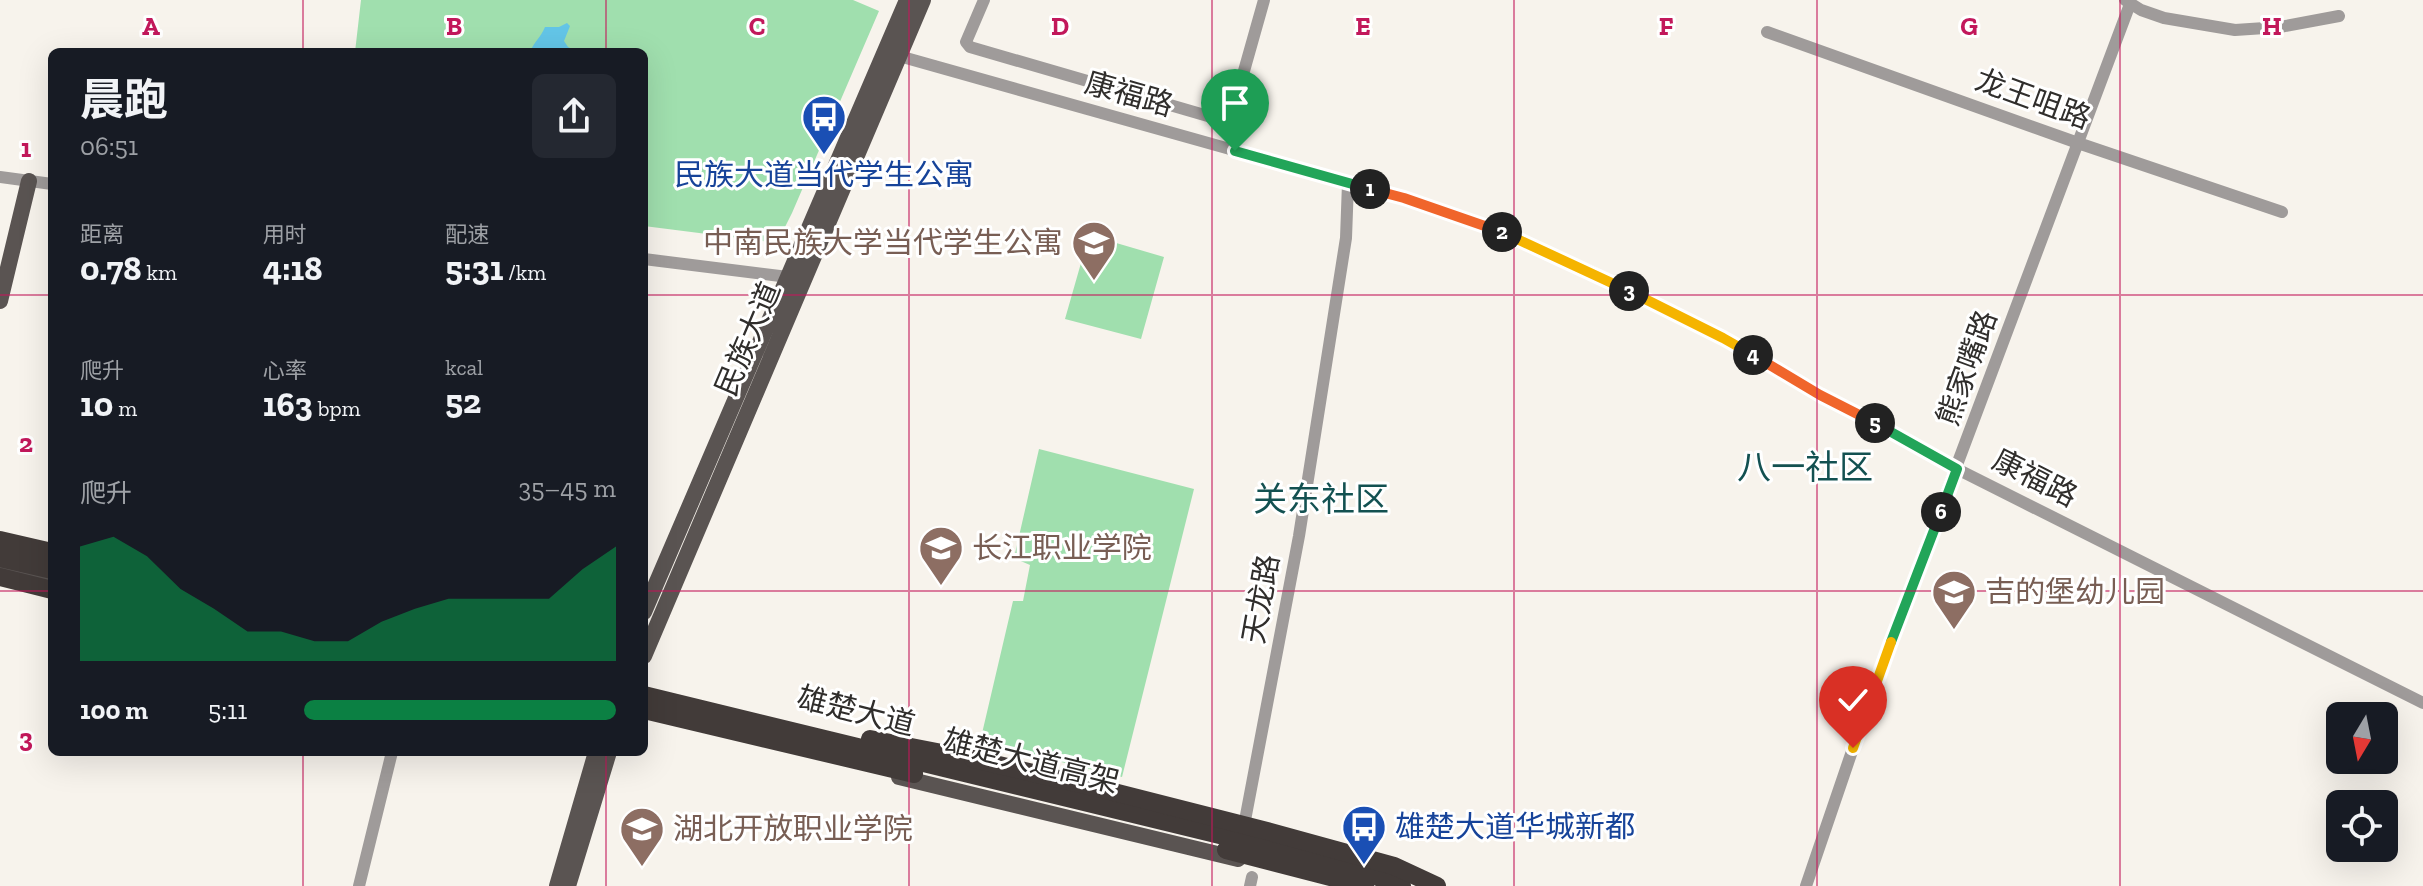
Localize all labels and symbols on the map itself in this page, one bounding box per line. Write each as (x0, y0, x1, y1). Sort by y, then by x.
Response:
text: A (142, 10, 160, 42)
text: B (446, 10, 462, 42)
text: C (749, 10, 765, 42)
text: D (1051, 10, 1069, 42)
text: E (1355, 10, 1371, 42)
text: F (1659, 10, 1674, 42)
text: G (1960, 10, 1978, 42)
text: H (2262, 10, 2282, 42)
street label: 龙王咀路 (1970, 62, 2096, 136)
street label: 康福路 (1081, 64, 1177, 124)
pin (1201, 69, 1269, 151)
bus stop icon: 民族大道当代学生公寓 (800, 93, 848, 156)
text: 1 (21, 132, 32, 164)
place label: 民族大道当代学生公寓 (674, 157, 974, 193)
pin: 1 (1350, 169, 1390, 209)
pin: 2 (1482, 212, 1522, 252)
school or university icon: 中南民族大学当代学生公寓 (1070, 219, 1118, 282)
place label: 中南民族大学当代学生公寓 (703, 225, 1063, 261)
pin: 3 (1609, 271, 1649, 311)
street label: 民族大道 (708, 277, 788, 401)
street label: 熊家嘴路 (1930, 305, 2004, 431)
pin: 4 (1733, 335, 1773, 375)
pin: 5 (1855, 403, 1895, 443)
text: 2 (19, 427, 33, 459)
street label: 康福路 (1987, 442, 2083, 514)
district label: 八一社区 (1737, 447, 1873, 488)
district label: 关东社区 (1253, 479, 1389, 520)
pin: 6 (1921, 492, 1961, 532)
school or university icon: 长江职业学院 (917, 524, 965, 587)
place label: 长江职业学院 (972, 530, 1152, 566)
street label: 天龙路 (1235, 552, 1287, 646)
school or university icon: 吉的堡幼儿园 (1930, 568, 1978, 631)
place label: 吉的堡幼儿园 (1985, 574, 2165, 610)
pin (1819, 666, 1887, 748)
street label: 雄楚大道 (793, 679, 919, 743)
north arrow (2326, 702, 2398, 774)
text: 3 (19, 722, 33, 754)
street label: 雄楚大道高架 (939, 722, 1123, 800)
bus stop icon: 雄楚大道华城新都 (1340, 803, 1388, 866)
school or university icon: 湖北开放职业学院 (618, 805, 666, 868)
place label: 雄楚大道华城新都 (1395, 809, 1635, 845)
place label: 湖北开放职业学院 (673, 811, 913, 847)

